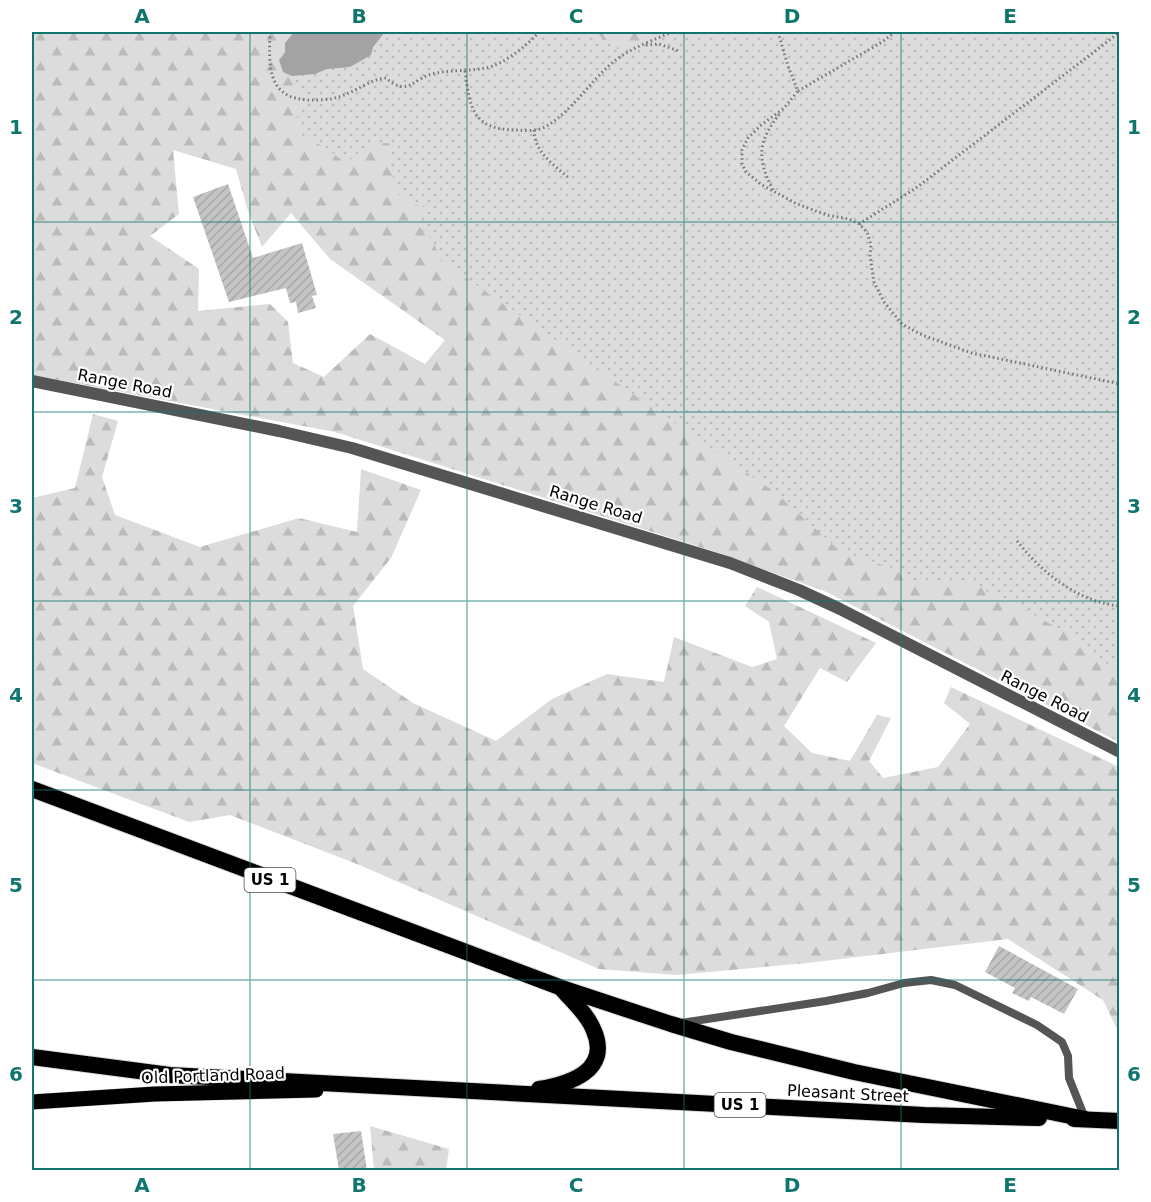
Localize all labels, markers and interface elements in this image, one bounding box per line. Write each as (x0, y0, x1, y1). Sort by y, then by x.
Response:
text: A (134, 4, 150, 28)
text: B (351, 4, 367, 28)
text: C (569, 4, 583, 28)
text: D (784, 4, 800, 28)
text: E (1003, 4, 1017, 28)
text: 1 (9, 115, 23, 139)
text: 1 (1127, 115, 1141, 139)
text: 2 (9, 305, 23, 329)
text: 2 (1127, 305, 1141, 329)
street label: Range Road (76, 365, 174, 402)
street label: Range Road (547, 481, 645, 528)
text: 3 (9, 494, 23, 518)
text: 3 (1127, 494, 1141, 518)
street label: Range Road (998, 666, 1092, 727)
text: 4 (9, 683, 23, 707)
text: 4 (1127, 683, 1141, 707)
road number: US 1 (244, 868, 296, 892)
text: 5 (9, 873, 23, 897)
text: 5 (1127, 873, 1141, 897)
text: 6 (9, 1062, 23, 1086)
text: 6 (1127, 1062, 1141, 1086)
street label: Old Portland Road (141, 1063, 285, 1088)
street label: Pleasant Street (787, 1081, 909, 1106)
road number: US 1 (714, 1093, 766, 1117)
text: A (134, 1173, 150, 1197)
text: B (351, 1173, 367, 1197)
text: C (569, 1173, 583, 1197)
text: D (784, 1173, 800, 1197)
text: E (1003, 1173, 1017, 1197)

